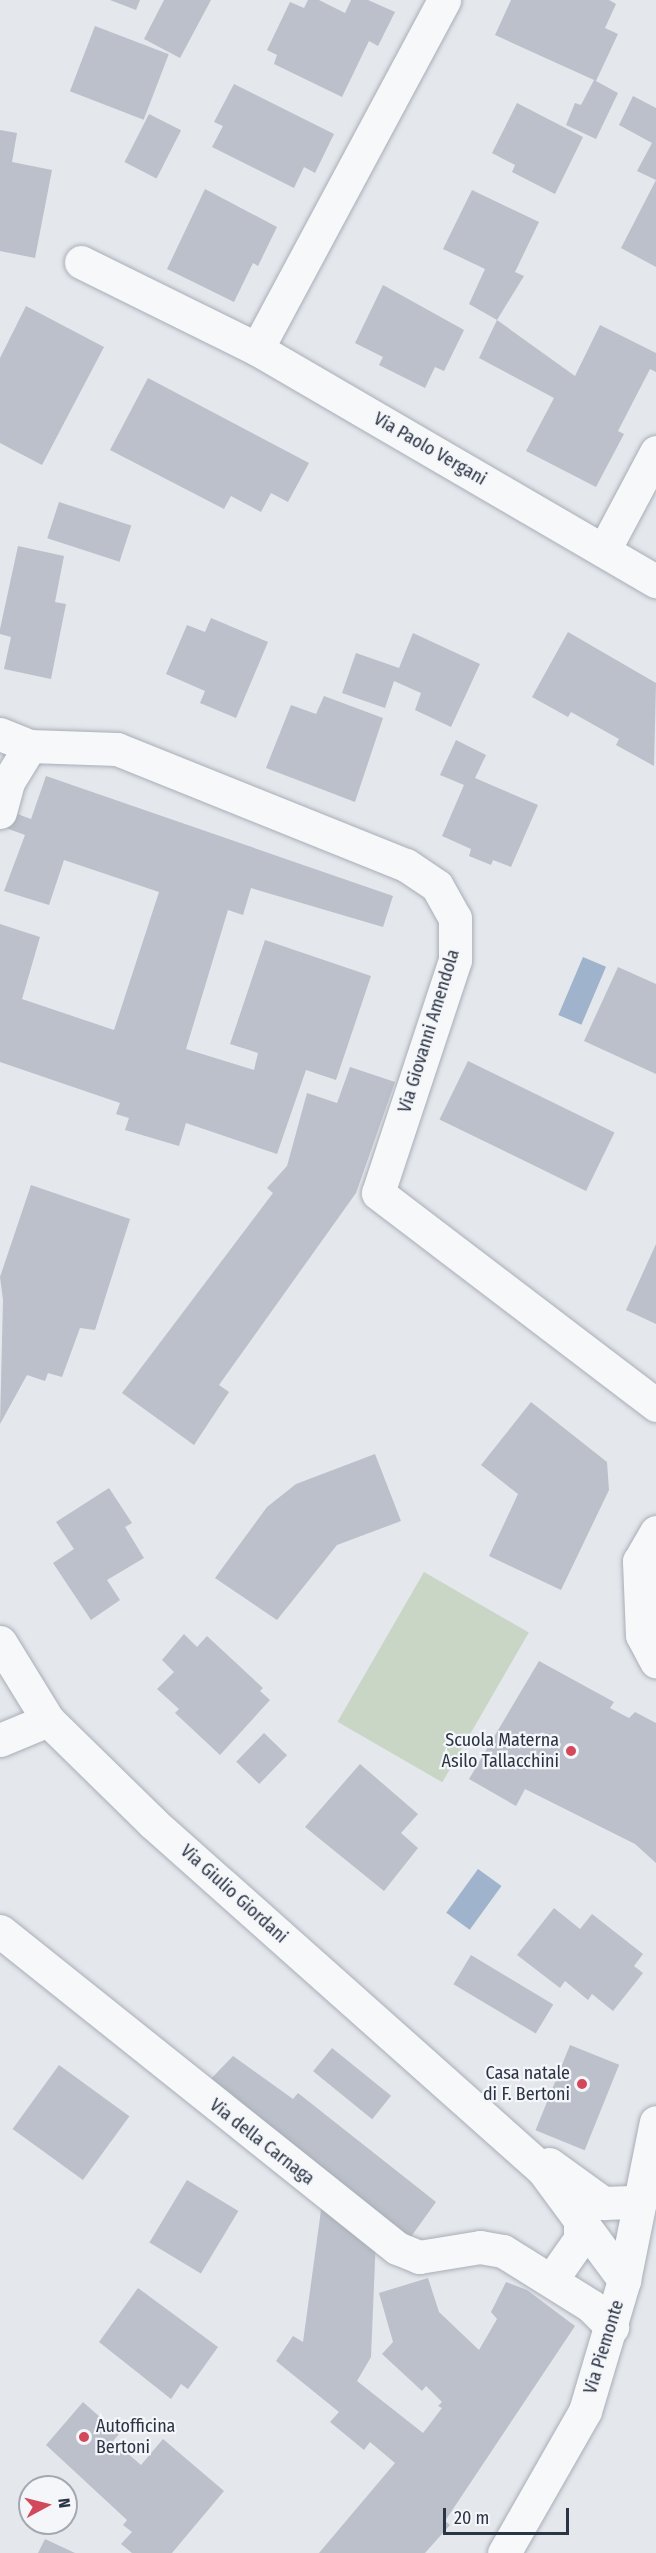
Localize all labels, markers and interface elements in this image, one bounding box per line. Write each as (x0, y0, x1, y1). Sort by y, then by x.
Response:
street label: Via Paolo Vergani (370, 408, 490, 490)
street label: Via Giovanni Amendola (394, 947, 464, 1115)
place label: Scuola Materna Asilo Tallacchini (442, 1730, 559, 1772)
marker: Scuola Materna Asilo Tallacchini (564, 1744, 578, 1758)
street label: Via Giulio Giordani (176, 1840, 292, 1948)
place label: Casa natale di F. Bertoni (483, 2063, 570, 2106)
marker: Casa natale di F. Bertoni (575, 2077, 589, 2091)
street label: Via della Carnaga (205, 2094, 319, 2190)
street label: Via Piemonte (580, 2298, 628, 2396)
place label: Autofficina Bertoni (96, 2416, 175, 2458)
marker: Autofficina Bertoni (77, 2430, 91, 2444)
north arrow (18, 2475, 78, 2535)
scale bar (446, 2496, 572, 2534)
text: N (54, 2497, 74, 2509)
text: 20 m (454, 2507, 489, 2529)

